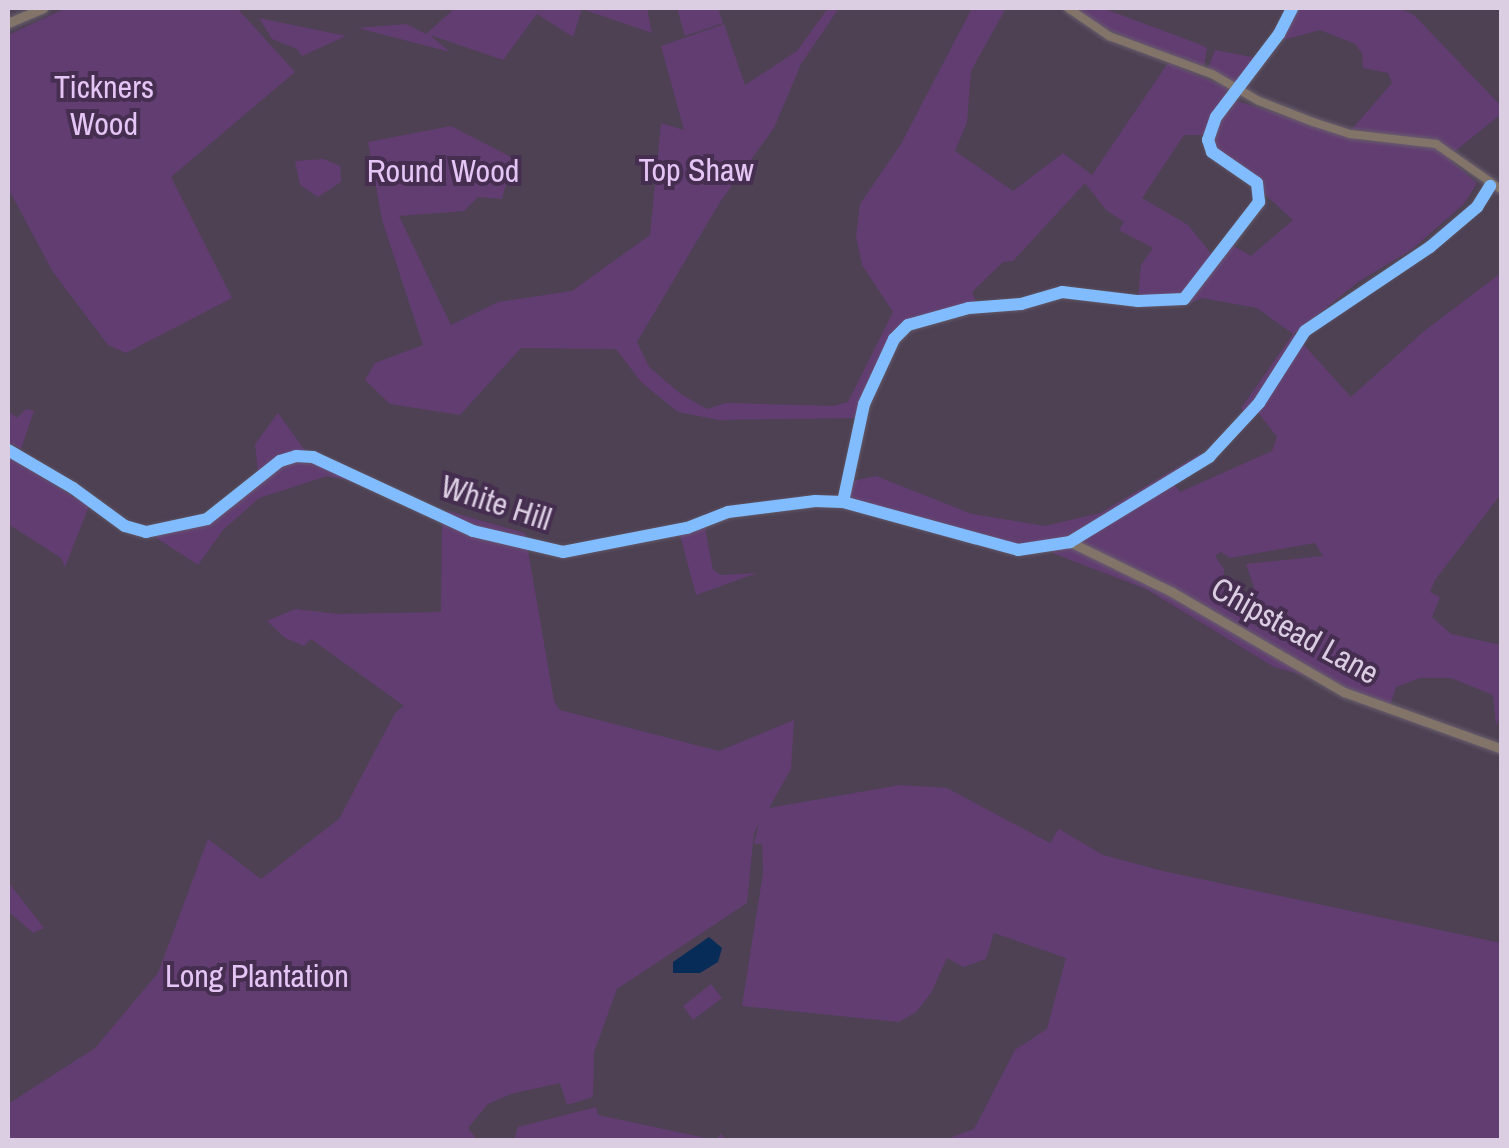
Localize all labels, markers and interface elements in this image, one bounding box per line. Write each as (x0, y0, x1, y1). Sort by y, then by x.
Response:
park label: Tickners Wood (54, 69, 154, 144)
park label: Top Shaw (638, 151, 754, 189)
park label: Round Wood (367, 152, 519, 190)
street label: White Hill (436, 467, 556, 539)
street label: Chipstead Lane (1205, 569, 1385, 693)
park label: Long Plantation (165, 957, 349, 995)

